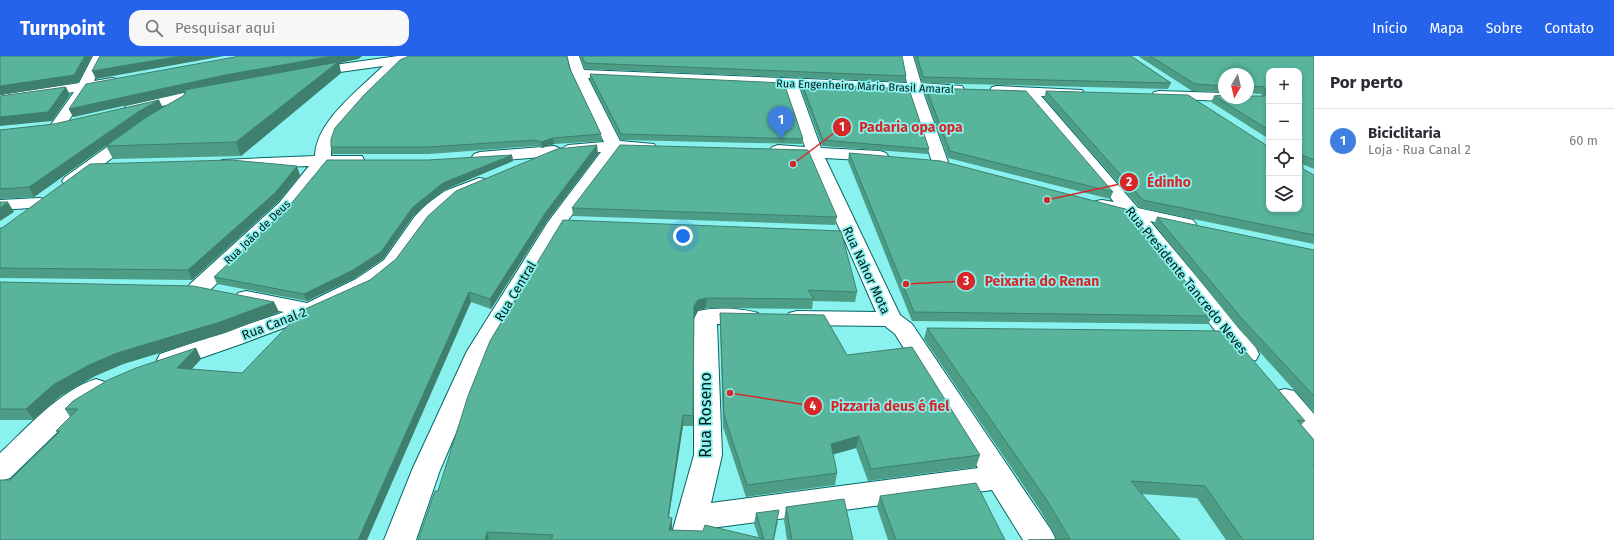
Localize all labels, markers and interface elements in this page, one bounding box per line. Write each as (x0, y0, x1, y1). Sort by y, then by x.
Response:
search box (129, 10, 409, 46)
text: Turnpoint (20, 17, 105, 40)
icon: search (143, 17, 165, 39)
text: Pesquisar aqui (175, 19, 275, 37)
text: Início (1372, 20, 1407, 37)
text: Mapa (1429, 20, 1464, 37)
text: Sobre (1486, 20, 1522, 37)
text: Contato (1544, 20, 1594, 37)
north arrow (1218, 68, 1254, 104)
map controls (1266, 68, 1302, 212)
button: + (1266, 68, 1302, 104)
text: Por perto (1330, 72, 1403, 93)
street label: Rua Engenheiro Mário Brasil Amaral (776, 77, 954, 96)
button: − (1266, 104, 1302, 140)
pin: 1 (768, 106, 794, 139)
callout: Padaria opa opa (832, 114, 971, 140)
text: Padaria opa opa (859, 119, 963, 136)
text: 1 (839, 120, 845, 134)
text: Biciclitaria (1368, 124, 1441, 142)
text: 1 (1340, 133, 1346, 148)
text: 60 m (1569, 133, 1598, 148)
button: locate (1266, 140, 1302, 176)
text: Loja · Rua Canal 2 (1368, 142, 1471, 157)
callout: Édinho (1119, 169, 1199, 195)
text: Édinho (1147, 173, 1191, 191)
text: 2 (1126, 175, 1132, 189)
button: layers (1266, 176, 1302, 212)
street label: Rua João de Deus (222, 197, 293, 267)
street label: Rua Presidente Tancredo Neves (1123, 204, 1251, 357)
street label: Rua Nahor Mota (840, 224, 893, 316)
your location (673, 226, 693, 246)
street label: Rua Central (492, 258, 539, 324)
callout: Peixaria do Renan (956, 268, 1107, 294)
text: Peixaria do Renan (985, 273, 1099, 290)
text: 3 (962, 274, 969, 288)
street label: Rua Canal 2 (240, 304, 309, 343)
street label: Rua Roseno (696, 372, 715, 458)
callout: Pizzaria deus é fiel (803, 393, 958, 419)
text: Pizzaria deus é fiel (831, 398, 950, 415)
text: 4 (810, 399, 817, 413)

